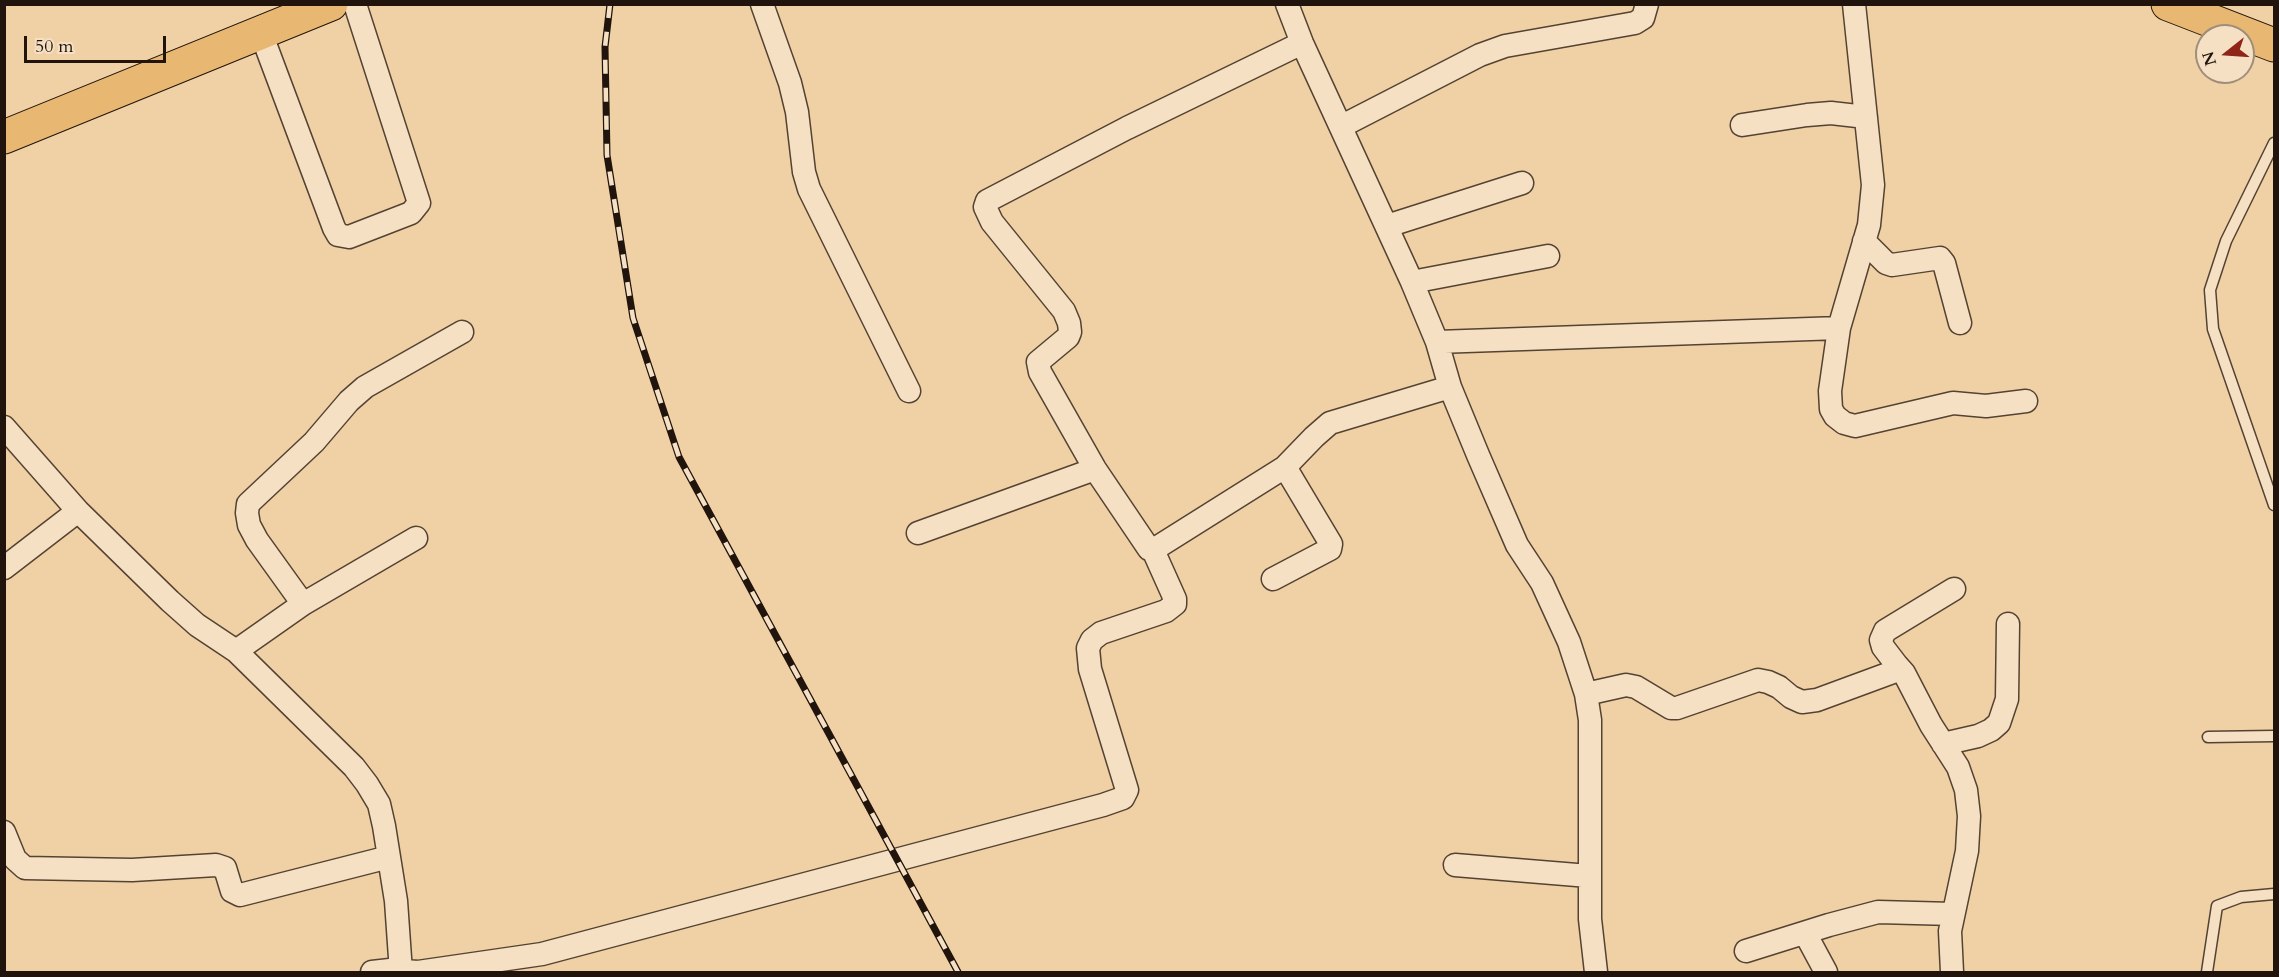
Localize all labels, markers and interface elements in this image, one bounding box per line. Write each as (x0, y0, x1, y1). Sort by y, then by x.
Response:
scale bar (27, 24, 170, 62)
north arrow (2195, 24, 2255, 84)
text: 50 m (35, 34, 74, 59)
text: N (2197, 49, 2222, 69)

